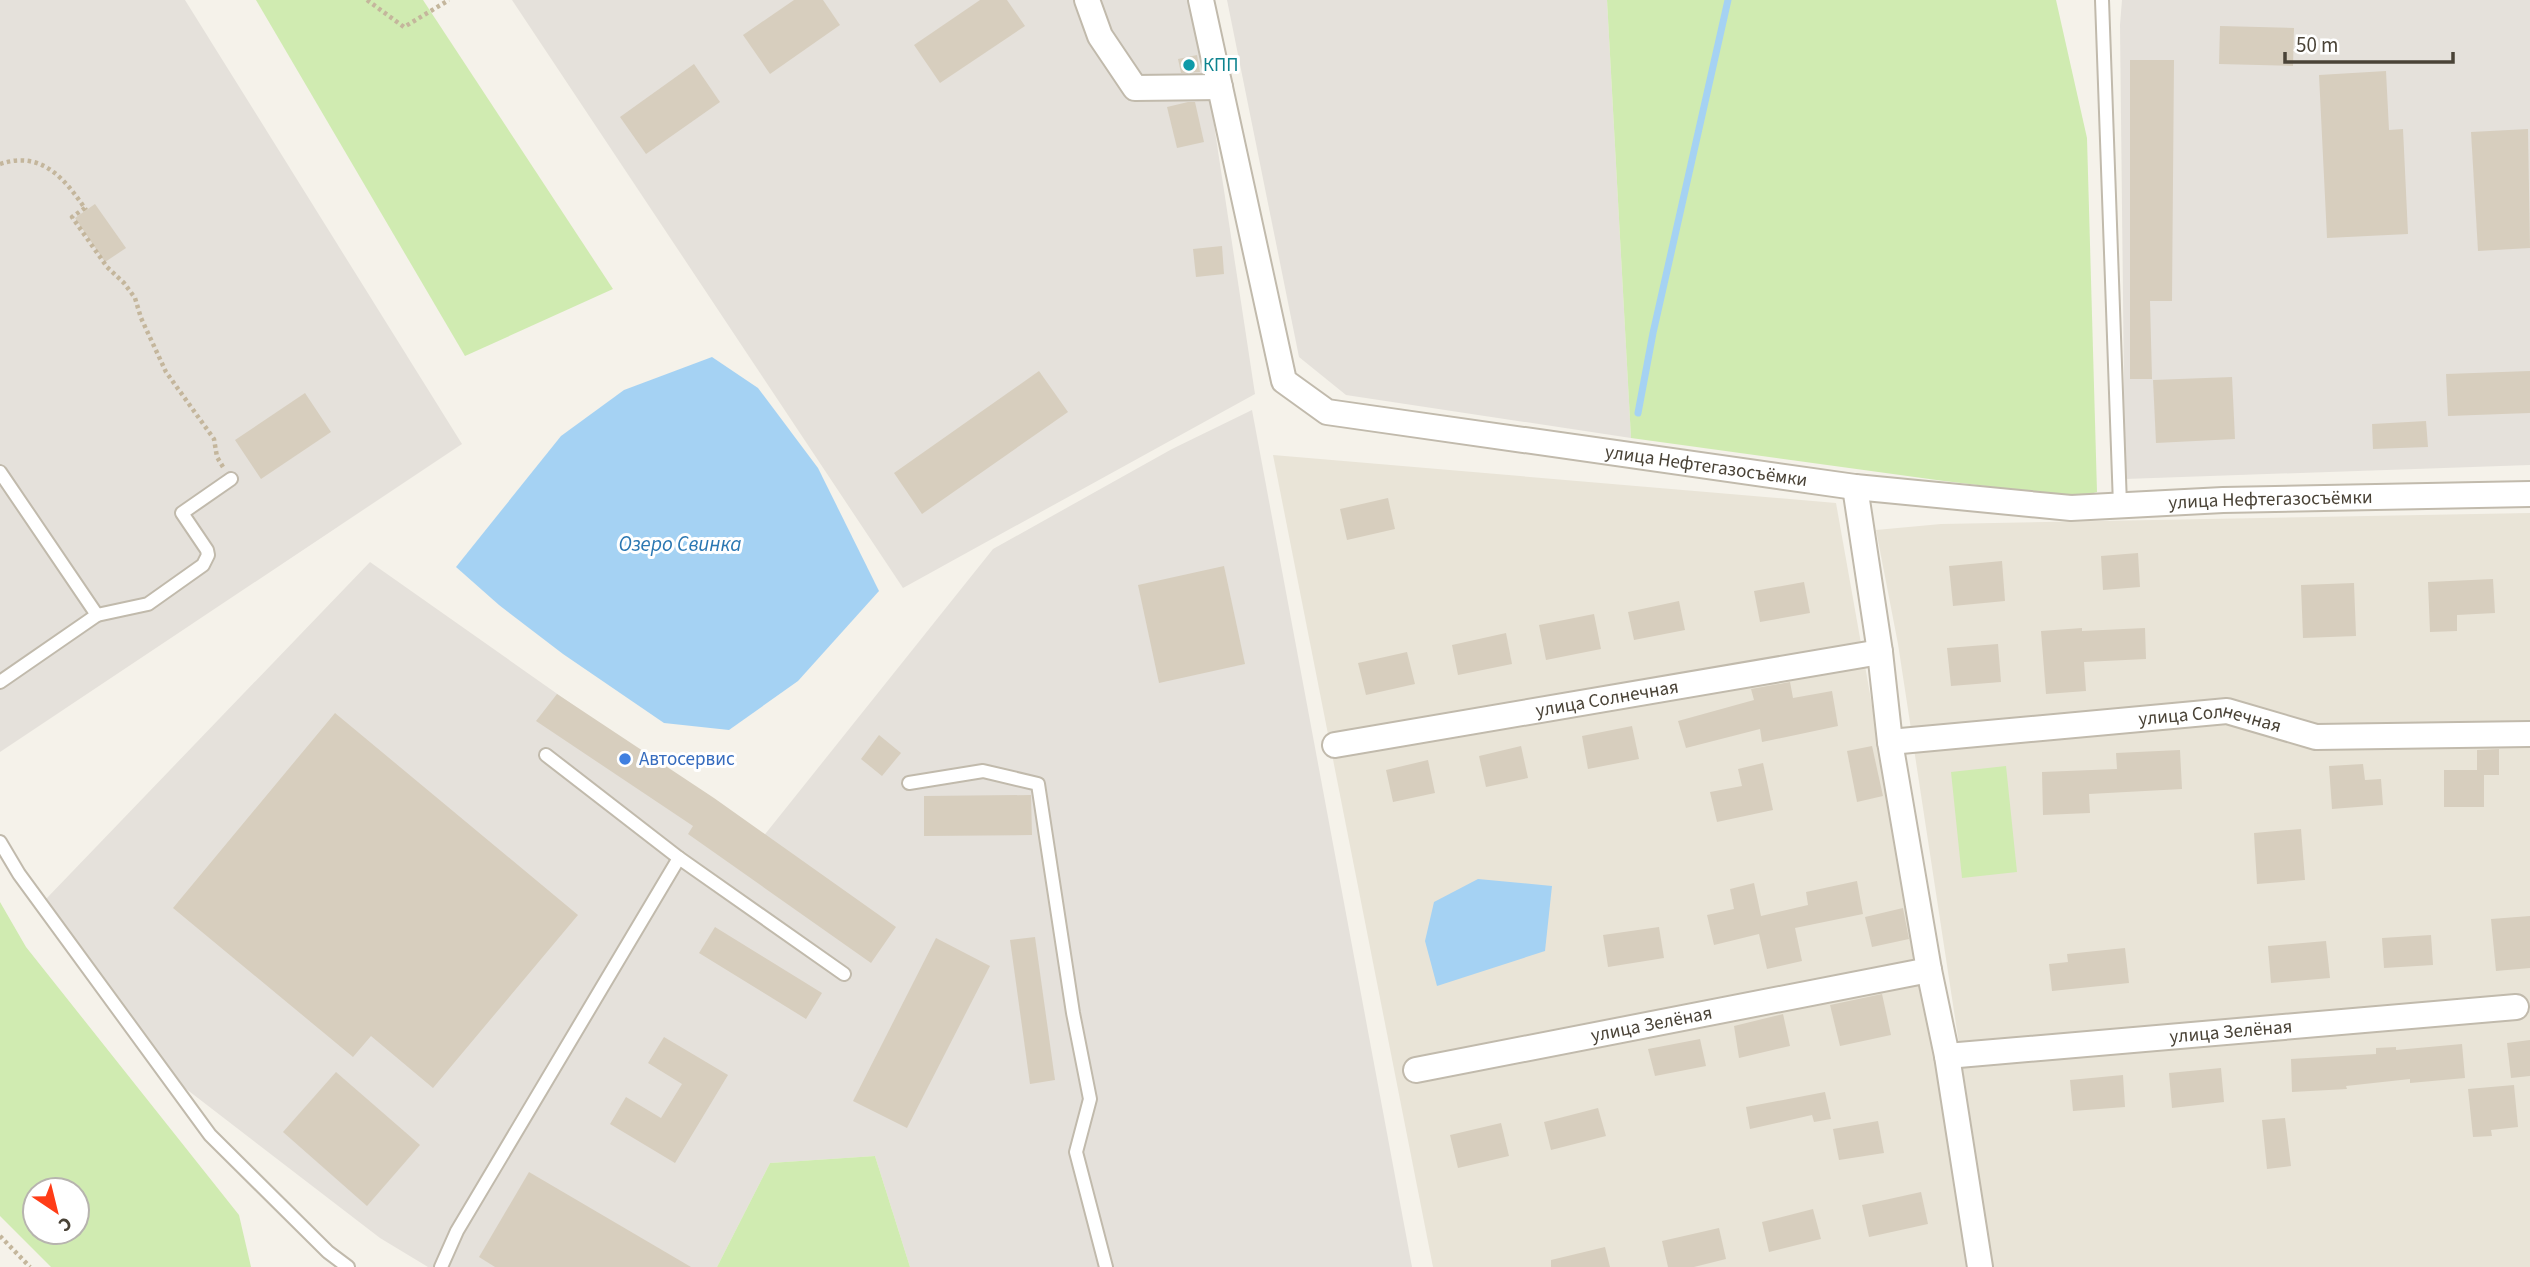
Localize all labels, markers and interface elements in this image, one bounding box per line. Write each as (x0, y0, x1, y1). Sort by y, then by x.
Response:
scale bar (2285, 21, 2453, 65)
text: 50 m (2296, 30, 2338, 60)
place label: КПП (1203, 52, 1239, 79)
marker: КПП (1181, 57, 1197, 73)
street label: улица Нефтегазосъёмки (1603, 438, 1809, 494)
street label: улица Нефтегазосъёмки (2168, 484, 2373, 516)
water label: Озеро Свинка (618, 529, 742, 559)
street label: улица Солнечная (1533, 673, 1681, 724)
street label: улица Солнечная (2137, 697, 2285, 740)
place label: Автосервис (639, 746, 735, 773)
marker: Автосервис (617, 751, 633, 767)
street label: улица Зелёная (1589, 999, 1715, 1049)
street label: улица Зелёная (2168, 1013, 2293, 1050)
north arrow (21, 1176, 91, 1246)
text: С (53, 1209, 77, 1238)

